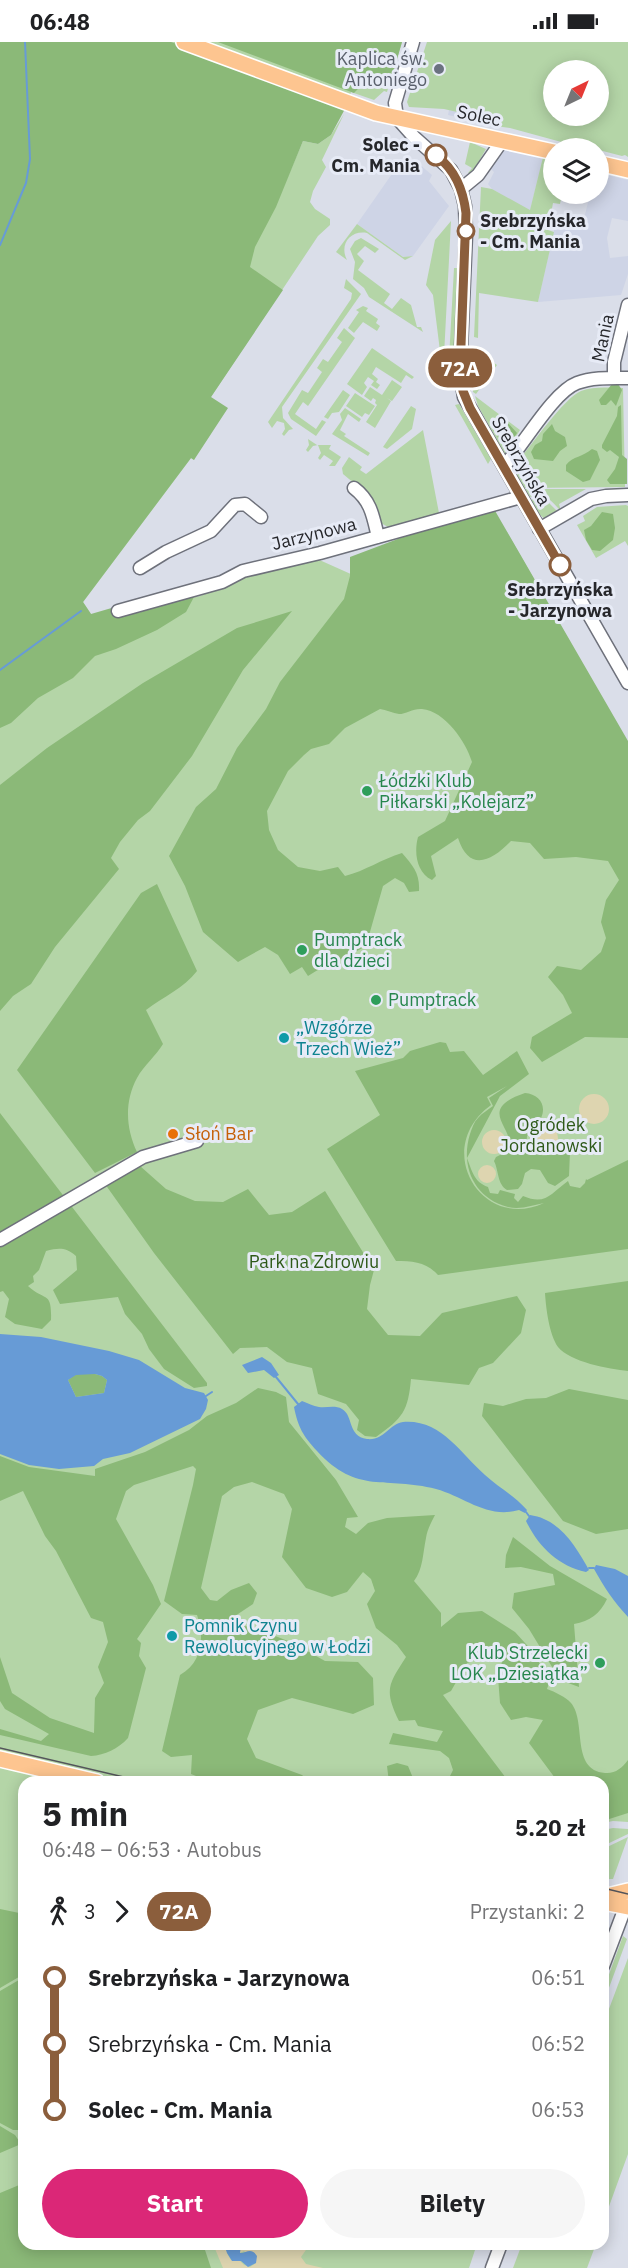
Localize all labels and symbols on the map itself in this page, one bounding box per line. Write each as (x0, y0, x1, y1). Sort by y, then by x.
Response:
place label: Kaplica św. Antoniego (337, 47, 427, 91)
north arrow (543, 60, 609, 126)
marker: Kaplica św. Antoniego (432, 62, 446, 76)
street label: Solec (455, 100, 503, 131)
place label: Solec - Cm. Mania (331, 133, 420, 177)
marker: Solec - Cm. Mania (425, 144, 447, 166)
place label: Srebrzyńska - Cm. Mania (480, 209, 586, 253)
marker: Srebrzyńska - Cm. Mania (457, 222, 475, 240)
street label: Mania (586, 311, 619, 364)
line badge: 72A (426, 348, 494, 388)
street label: Srebrzyńska (487, 412, 556, 510)
street label: Jarzynowa (269, 512, 359, 555)
marker: Srebrzyńska - Jarzynowa (549, 554, 571, 576)
place label: Srebrzyńska - Jarzynowa (507, 578, 613, 622)
place label: Łódzki Klub Piłkarski „Kolejarz” (378, 769, 534, 813)
marker: Łódzki Klub Piłkarski „Kolejarz” (360, 784, 374, 798)
place label: Pumptrack dla dzieci (314, 928, 403, 972)
marker: Pumptrack dla dzieci (295, 943, 309, 957)
place label: Pumptrack (388, 988, 477, 1011)
marker: Pumptrack (369, 993, 383, 1007)
place label: „Wzgórze Trzech Wież” (296, 1016, 401, 1060)
marker: „Wzgórze Trzech Wież” (277, 1031, 291, 1045)
park label: Ogródek Jordanowski (500, 1113, 602, 1157)
place label: Słoń Bar (185, 1122, 253, 1145)
marker: Słoń Bar (166, 1127, 180, 1141)
park label: Park na Zdrowiu (249, 1250, 379, 1273)
place label: Pomnik Czynu Rewolucyjnego w Łodzi (184, 1614, 371, 1658)
marker: Pomnik Czynu Rewolucyjnego w Łodzi (165, 1629, 179, 1643)
place label: Klub Strzelecki LOK „Dziesiątka” (451, 1641, 588, 1685)
marker: Klub Strzelecki LOK „Dziesiątka” (593, 1656, 607, 1670)

